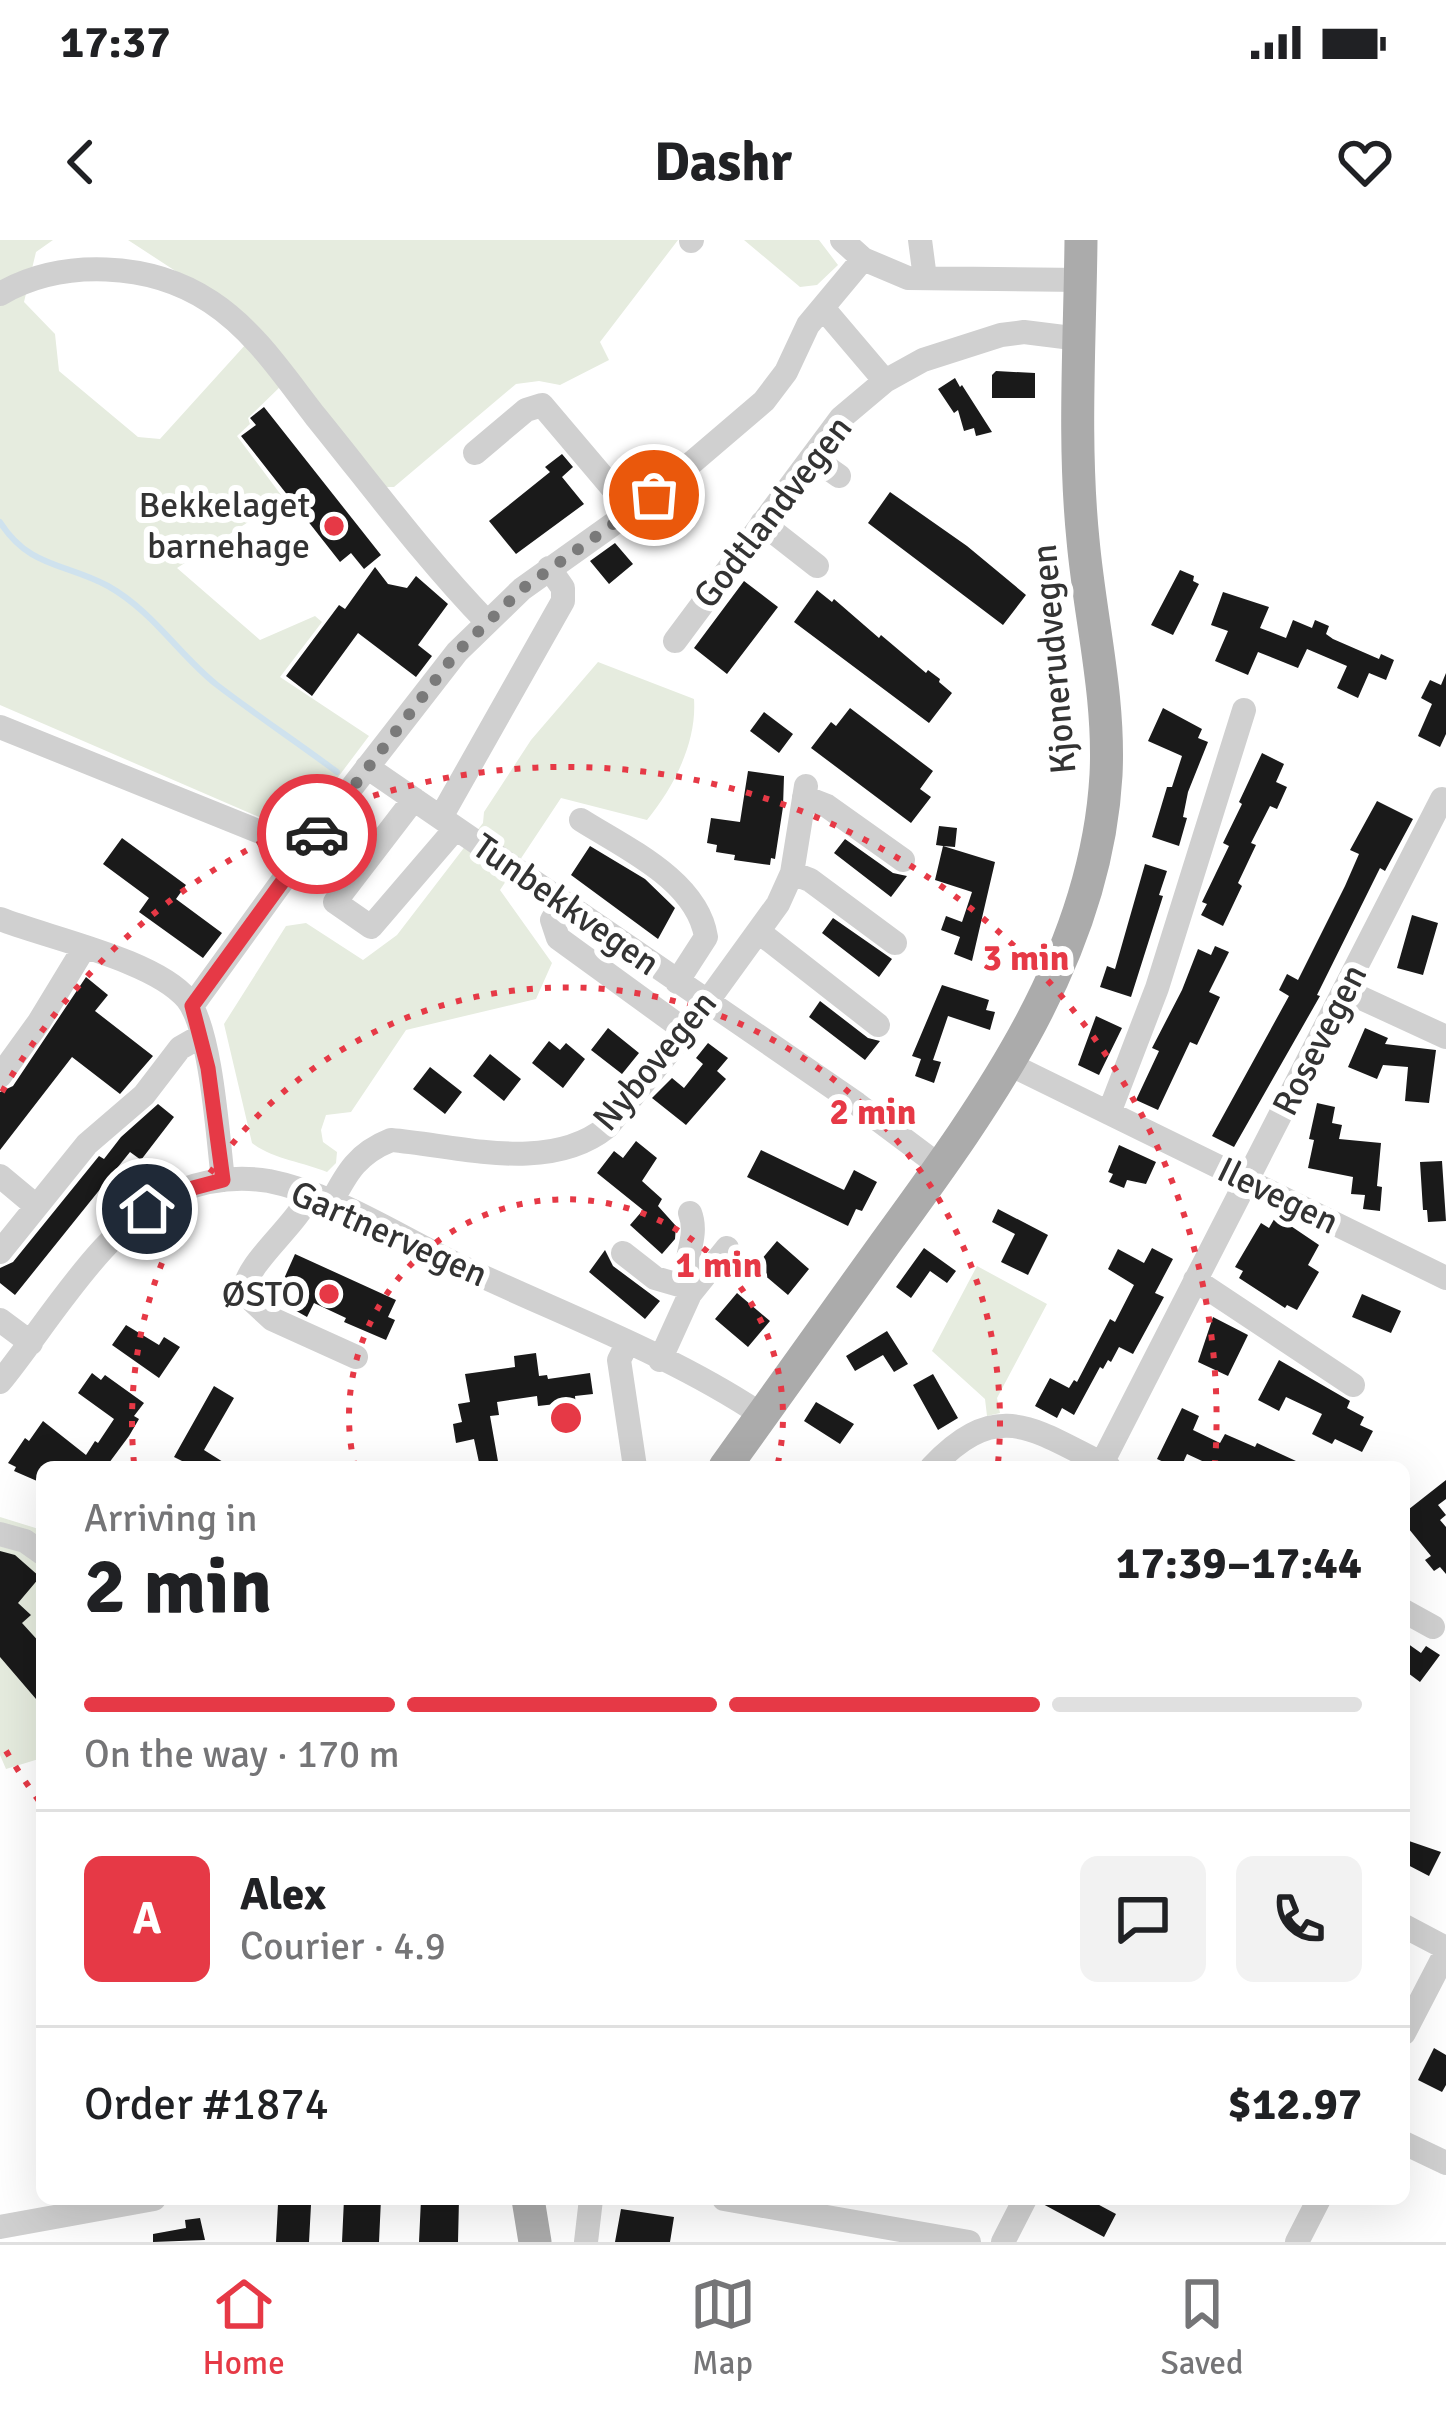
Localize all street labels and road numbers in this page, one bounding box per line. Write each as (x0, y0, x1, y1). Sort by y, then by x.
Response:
street label: Godtlandvegen (684, 407, 862, 617)
street label: Kjonerudvegen (1022, 542, 1086, 776)
street label: Tunbekkvegen (464, 824, 668, 986)
street label: Rosevegen (1263, 957, 1377, 1123)
street label: Nybovegen (583, 982, 727, 1140)
street label: Ilevegen (1210, 1148, 1346, 1244)
street label: Gartnervegen (284, 1171, 494, 1297)

